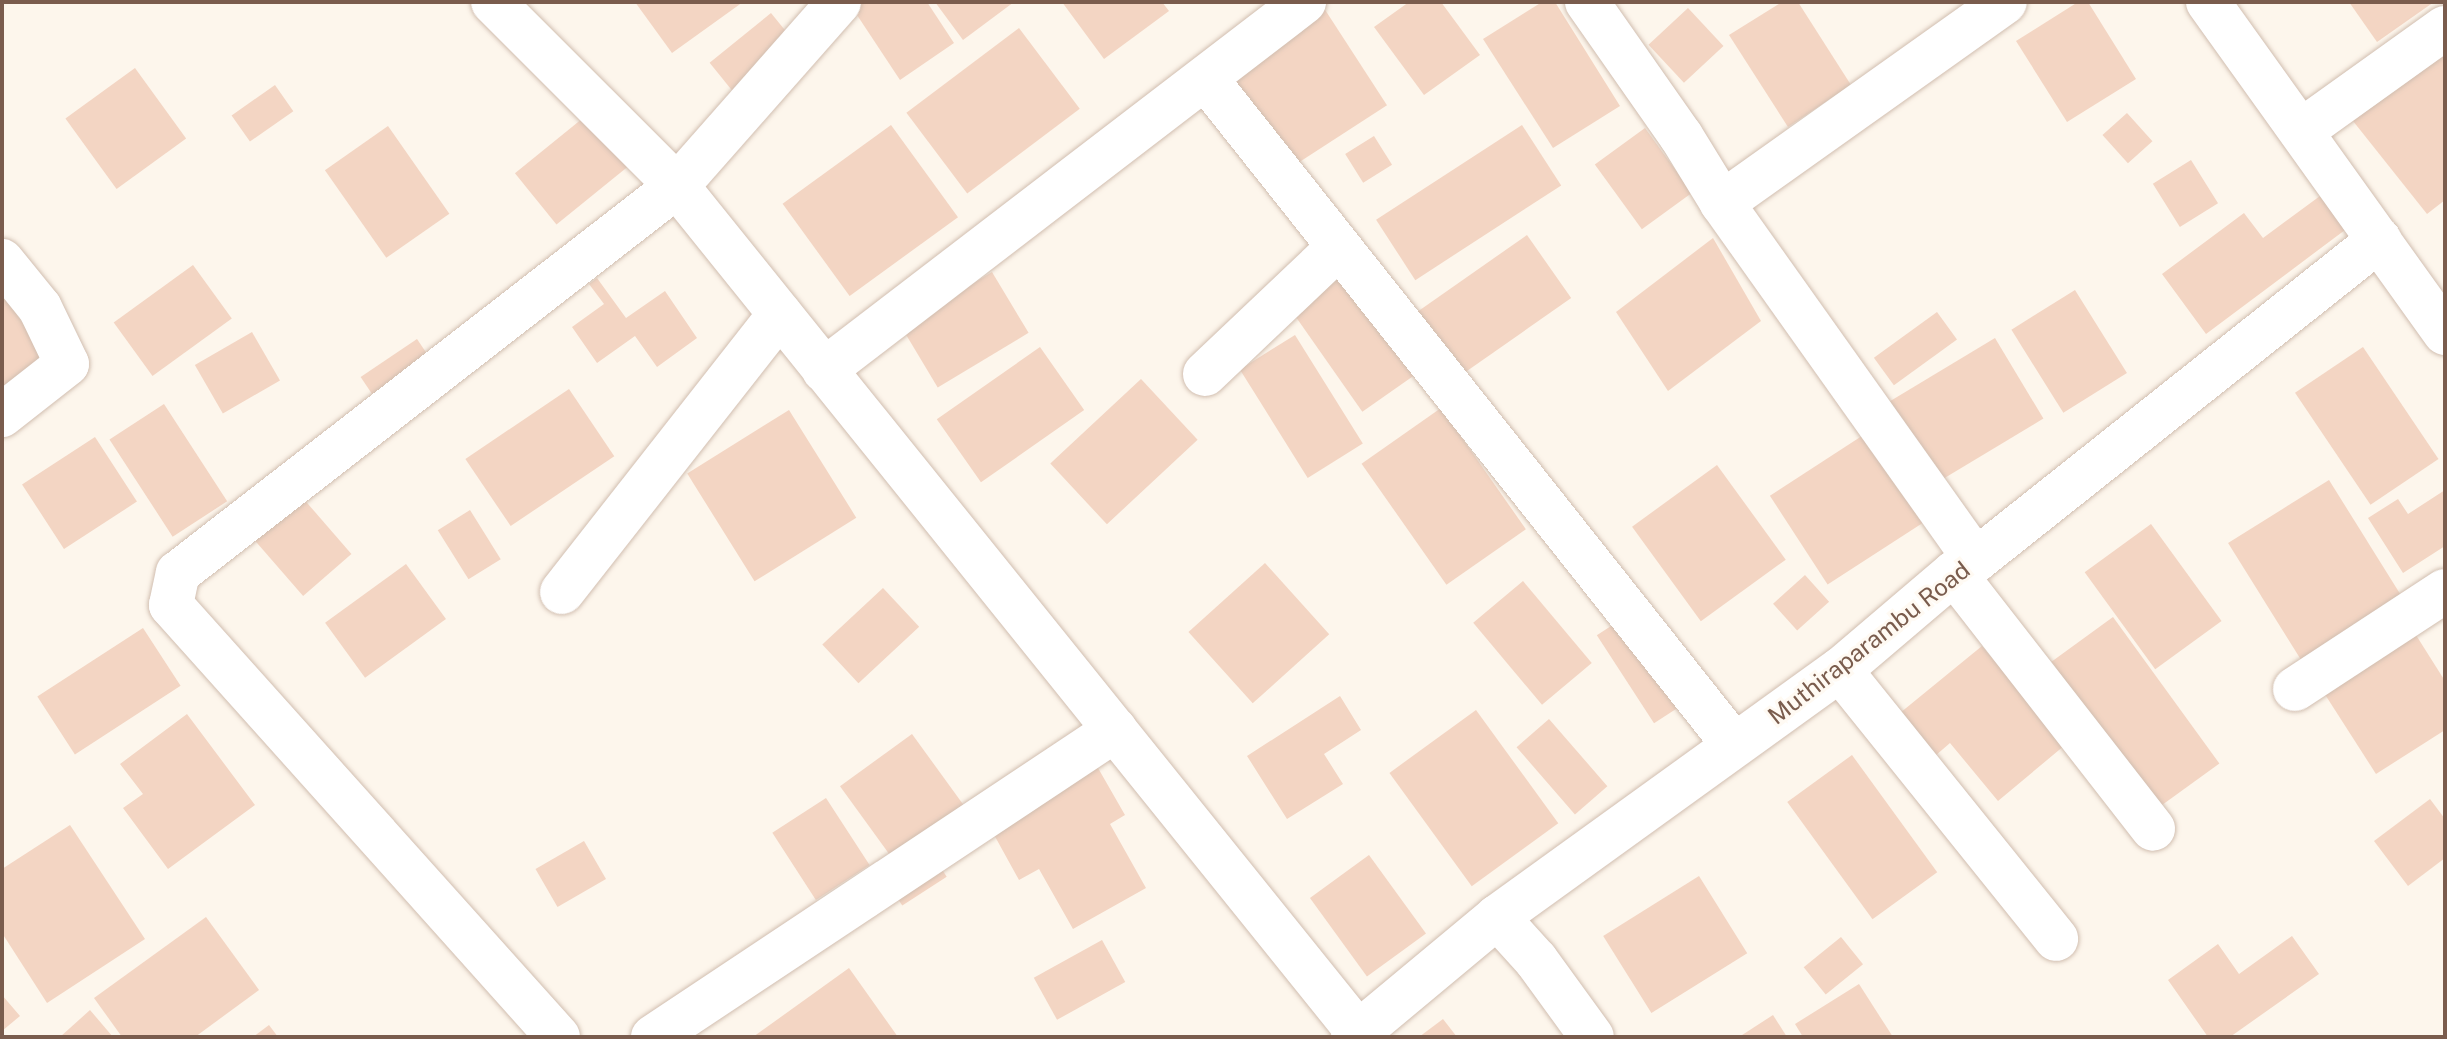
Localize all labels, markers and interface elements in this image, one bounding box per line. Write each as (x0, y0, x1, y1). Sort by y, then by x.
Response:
street label: Muthiraparambu Road (1762, 555, 1976, 731)

